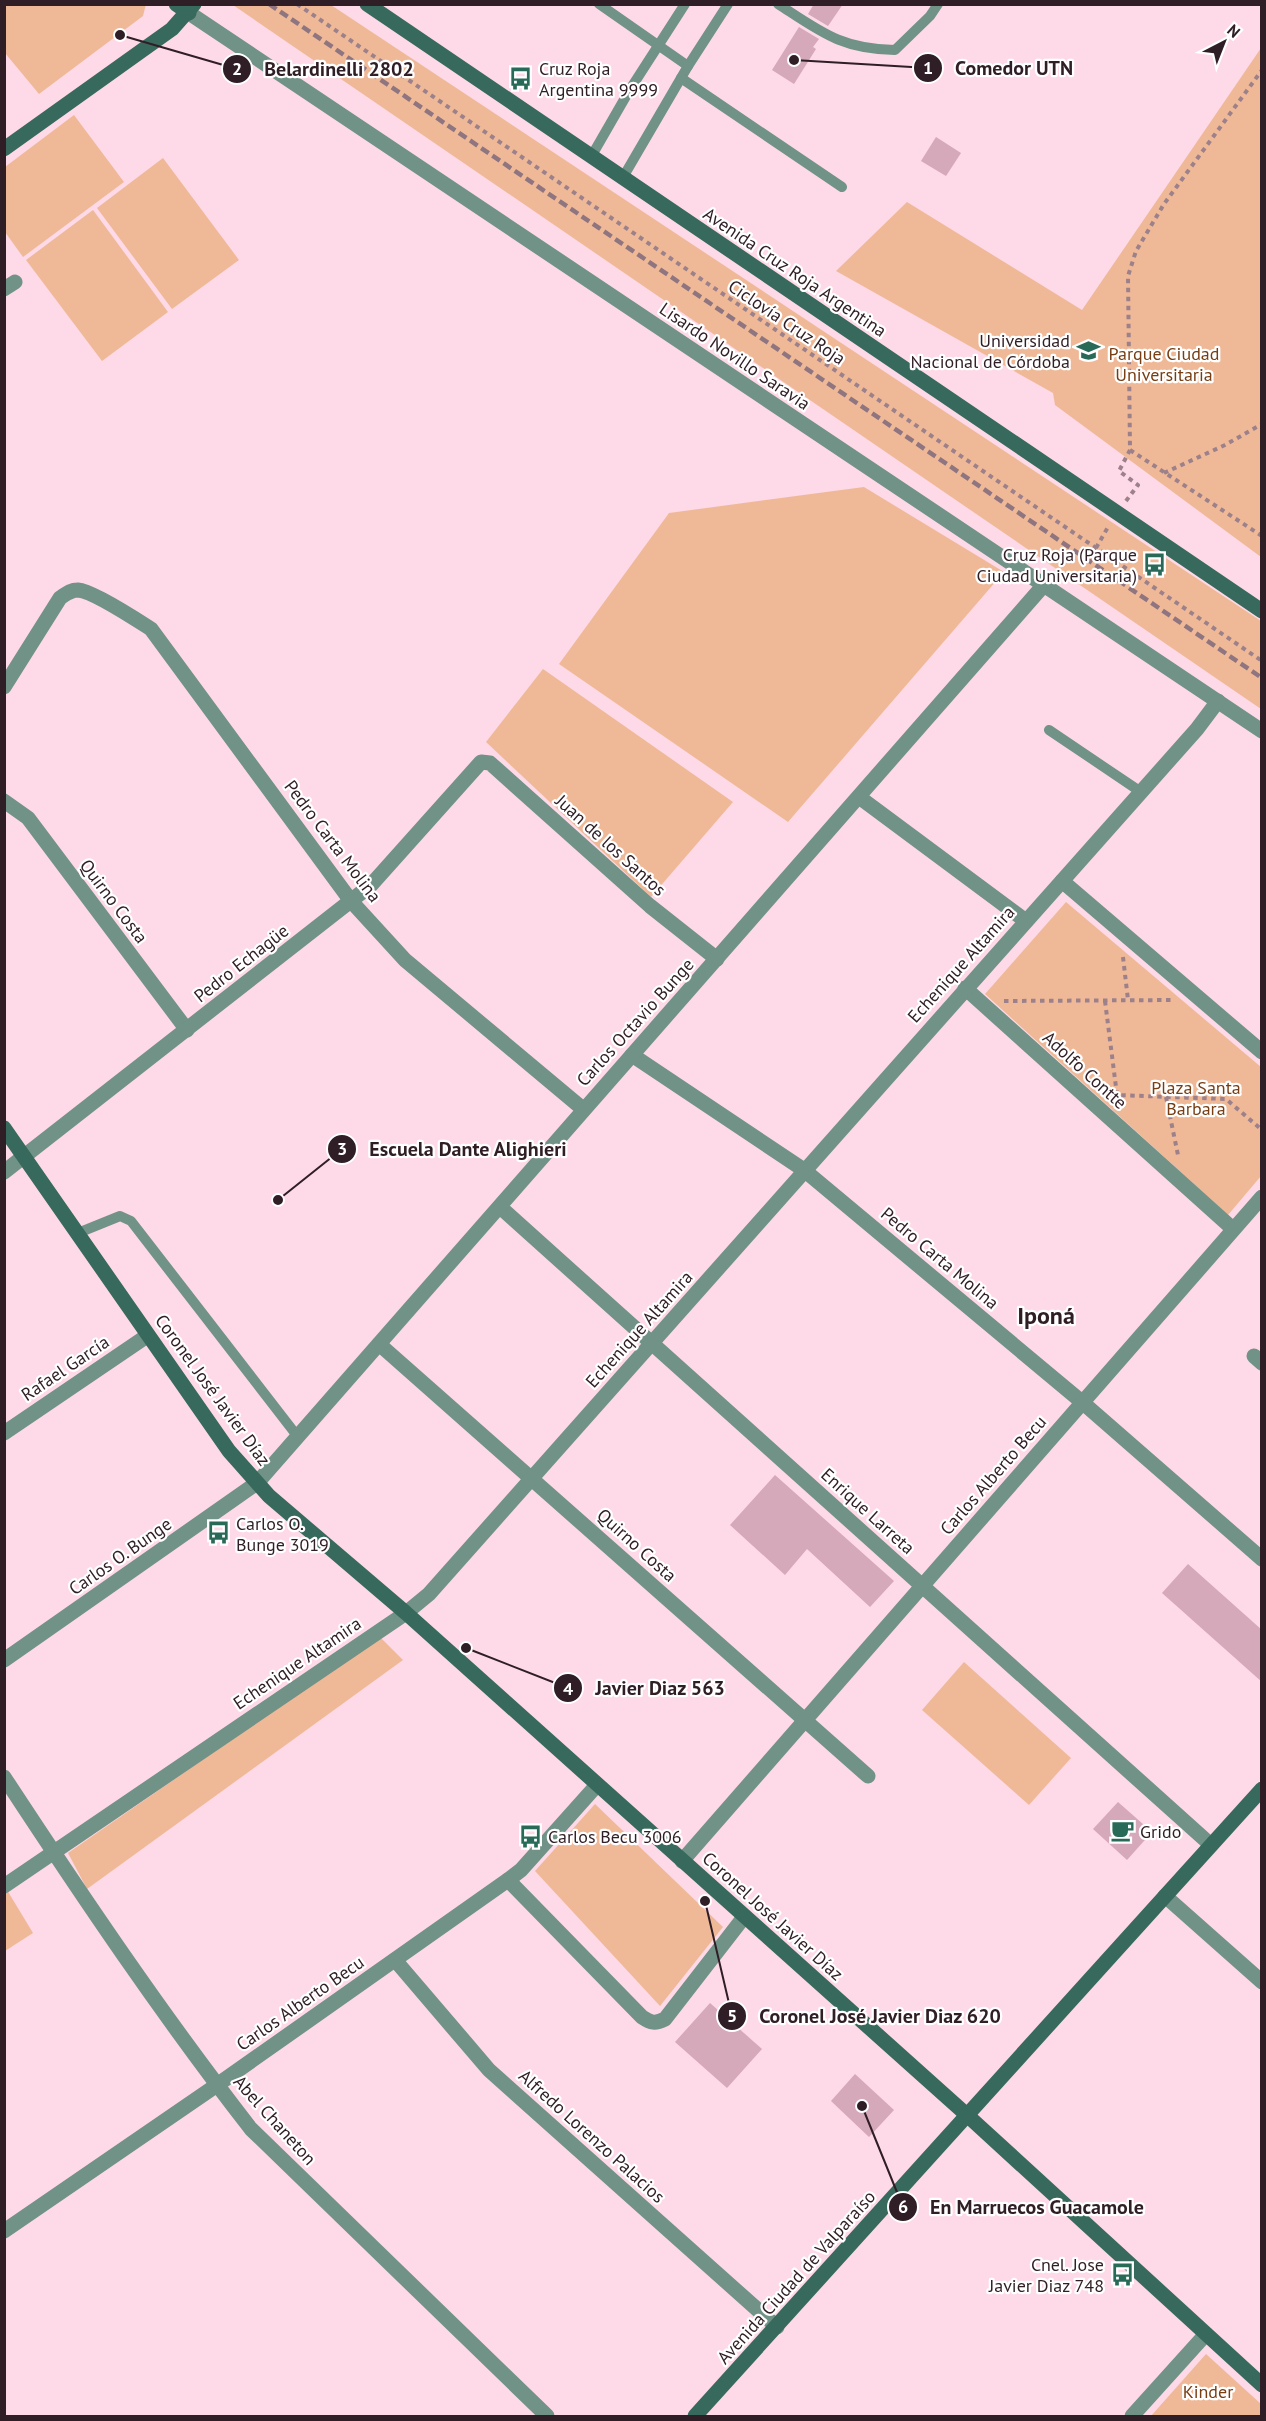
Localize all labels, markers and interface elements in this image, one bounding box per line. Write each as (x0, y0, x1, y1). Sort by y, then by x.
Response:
north arrow (1194, 12, 1254, 72)
text: N (1223, 20, 1245, 42)
callout: Comedor UTN (913, 49, 1085, 87)
callout: Belardinelli 2802 (222, 50, 426, 88)
text: Comedor UTN (955, 55, 1073, 81)
text: Belardinelli 2802 (264, 56, 414, 82)
text: 1 (923, 56, 933, 79)
text: 2 (232, 57, 242, 80)
place label: Cruz Roja Argentina 9999 (539, 57, 658, 101)
bus stop icon: Cruz Roja Argentina 9999 (508, 65, 534, 91)
street label: Avenida Cruz Roja Argentina (699, 202, 891, 342)
street label: Ciclovía Cruz Roja (724, 274, 850, 370)
street label: Lisardo Novillo Saravia (655, 297, 815, 415)
place label: Universidad Nacional de Córdoba (911, 329, 1070, 373)
school or university icon: Universidad Nacional de Córdoba (1075, 337, 1101, 363)
park label: Parque Ciudad Universitaria (1109, 342, 1219, 386)
place label: Cruz Roja (Parque Ciudad Universitaria) (977, 543, 1137, 587)
bus stop icon: Cruz Roja (Parque Ciudad Universitaria) (1142, 551, 1168, 577)
street label: Pedro Carta Molina (280, 775, 386, 907)
street label: Juan de los Santos (550, 789, 671, 901)
street label: Quirno Costa (75, 854, 153, 948)
street label: Echenique Altamira (902, 901, 1020, 1027)
street label: Pedro Echagüe (189, 919, 293, 1007)
street label: Carlos Octavio Bunge (571, 953, 699, 1091)
street label: Adolfo Contte (1038, 1026, 1132, 1114)
park label: Plaza Santa Barbara (1151, 1076, 1241, 1120)
callout: Escuela Dante Alighieri (327, 1130, 579, 1168)
text: Escuela Dante Alighieri (369, 1136, 567, 1162)
text: 3 (337, 1137, 347, 1160)
street label: Pedro Carta Molina (876, 1202, 1004, 1314)
street label: Echenique Altamira (580, 1266, 698, 1392)
district label: Iponá (1017, 1300, 1075, 1331)
street label: Coronel José Javier Díaz (150, 1310, 276, 1470)
street label: Rafael García (17, 1330, 113, 1406)
street label: Carlos Alberto Becu (935, 1411, 1051, 1539)
street label: Enrique Larreta (816, 1463, 920, 1559)
street label: Quirno Costa (592, 1503, 682, 1587)
street label: Carlos O. Bunge (64, 1512, 176, 1600)
place label: Carlos O. Bunge 3019 (236, 1512, 329, 1556)
bus stop icon: Carlos O. Bunge 3019 (205, 1520, 231, 1546)
street label: Echenique Altamira (229, 1612, 365, 1714)
callout: Javier Diaz 563 (553, 1669, 737, 1707)
text: Javier Diaz 563 (594, 1675, 725, 1701)
text: 4 (563, 1677, 573, 1700)
cafe icon: Grido (1109, 1818, 1135, 1844)
place label: Grido (1140, 1820, 1181, 1843)
bus stop icon: Carlos Becu 3006 (517, 1823, 543, 1849)
place label: Carlos Becu 3006 (548, 1825, 682, 1848)
street label: Coronel José Javier Díaz (698, 1847, 848, 1985)
street label: Carlos Alberto Becu (232, 1950, 368, 2056)
callout: Coronel José Javier Diaz 620 (717, 1997, 1013, 2035)
text: Coronel José Javier Diaz 620 (759, 2003, 1001, 2029)
text: 5 (727, 2004, 737, 2027)
street label: Alfredo Lorenzo Palacios (514, 2064, 670, 2208)
street label: Abel Chaneton (229, 2070, 321, 2170)
street label: Avenida Ciudad de Valparaíso (712, 2185, 880, 2369)
callout: En Marruecos Guacamole (888, 2188, 1156, 2226)
text: En Marruecos Guacamole (930, 2194, 1144, 2220)
text: 6 (898, 2195, 908, 2218)
place label: Cnel. Jose Javier Diaz 748 (988, 2253, 1104, 2297)
bus stop icon: Cnel. Jose Javier Diaz 748 (1109, 2261, 1135, 2287)
park label: Kinder (1183, 2380, 1233, 2403)

